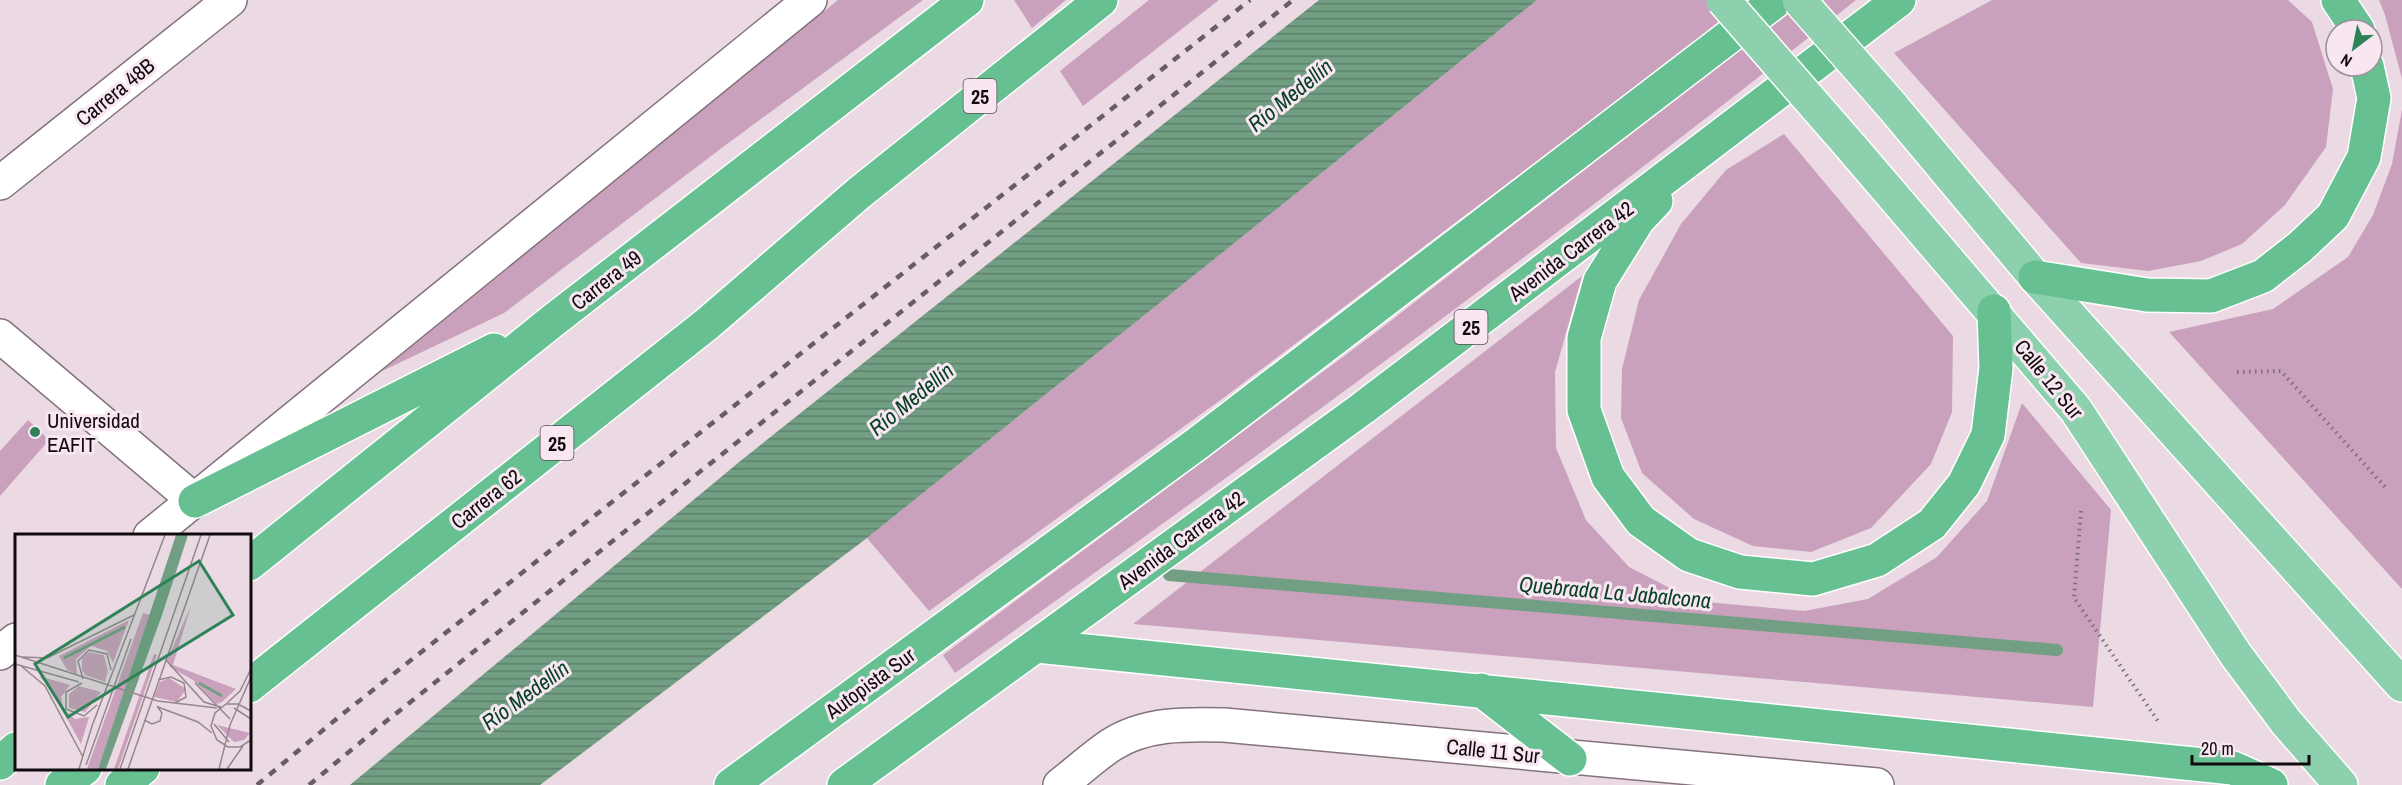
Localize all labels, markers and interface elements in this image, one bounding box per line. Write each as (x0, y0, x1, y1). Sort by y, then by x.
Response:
north arrow (2324, 18, 2384, 78)
text: N (2336, 49, 2356, 73)
street label: Carrera 48B (69, 51, 161, 133)
water label: Río Medellín (1241, 51, 1339, 139)
road number: 25 (964, 79, 996, 113)
street label: Avenida Carrera 42 (1502, 194, 1640, 308)
street label: Carrera 49 (565, 243, 647, 317)
road number: 25 (1454, 310, 1488, 344)
street label: Calle 12 Sur (2008, 333, 2090, 425)
water label: Río Medellín (862, 355, 960, 443)
place label: Universidad EAFIT (47, 406, 140, 459)
marker: Universidad EAFIT (28, 425, 42, 439)
road number: 25 (540, 426, 574, 460)
street label: Carrera 62 (445, 462, 527, 536)
street label: Avenida Carrera 42 (1111, 484, 1250, 596)
inset map (15, 534, 250, 770)
water label: Quebrada La Jabalcona (1518, 569, 1712, 615)
street label: Autopista Sur (818, 640, 921, 726)
water label: Río Medellín (475, 653, 575, 737)
scale bar (2192, 728, 2309, 766)
street label: Calle 11 Sur (1445, 732, 1541, 770)
text: 20 m (2201, 736, 2234, 761)

